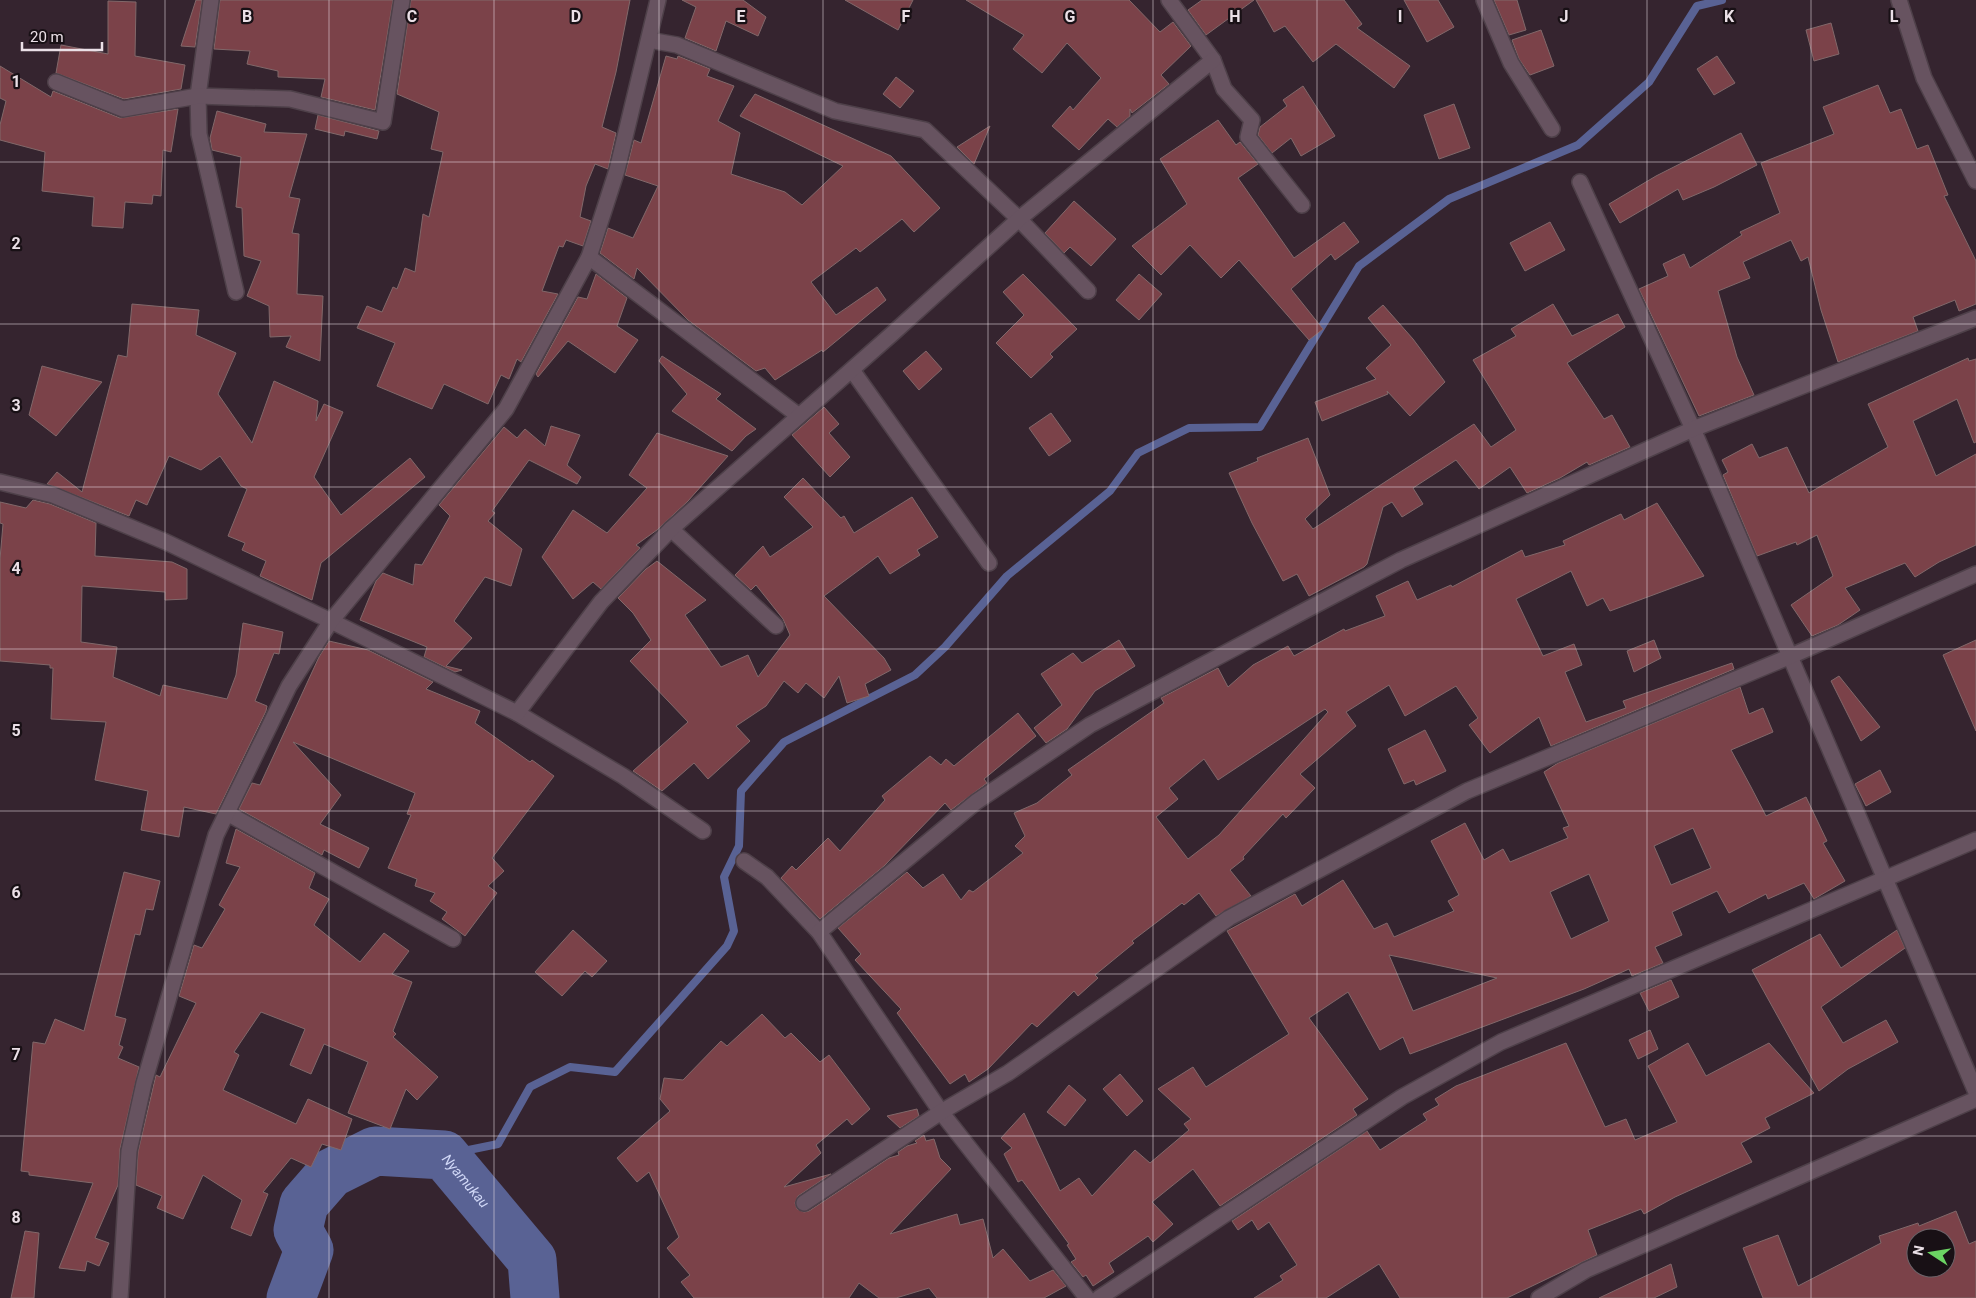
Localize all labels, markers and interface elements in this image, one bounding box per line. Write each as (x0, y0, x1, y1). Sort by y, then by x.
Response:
text: B (242, 7, 252, 26)
text: C (407, 7, 417, 26)
text: D (571, 7, 581, 26)
text: E (737, 7, 746, 26)
text: F (902, 7, 911, 26)
text: G (1065, 7, 1076, 26)
text: H (1229, 7, 1241, 26)
text: I (1398, 7, 1402, 26)
text: J (1560, 7, 1568, 26)
text: K (1724, 7, 1735, 26)
text: L (1890, 7, 1899, 26)
scale bar (22, 20, 102, 52)
text: 20 m (30, 28, 64, 46)
text: 1 (11, 72, 21, 91)
text: 2 (11, 234, 21, 253)
text: 3 (11, 396, 21, 415)
text: 4 (11, 559, 21, 578)
text: 5 (11, 721, 21, 740)
text: 6 (11, 883, 21, 902)
text: 7 (11, 1045, 21, 1064)
water label: Nyamukau (439, 1151, 493, 1211)
text: 8 (11, 1208, 21, 1227)
north arrow (1906, 1228, 1956, 1278)
text: N (1909, 1244, 1927, 1257)

